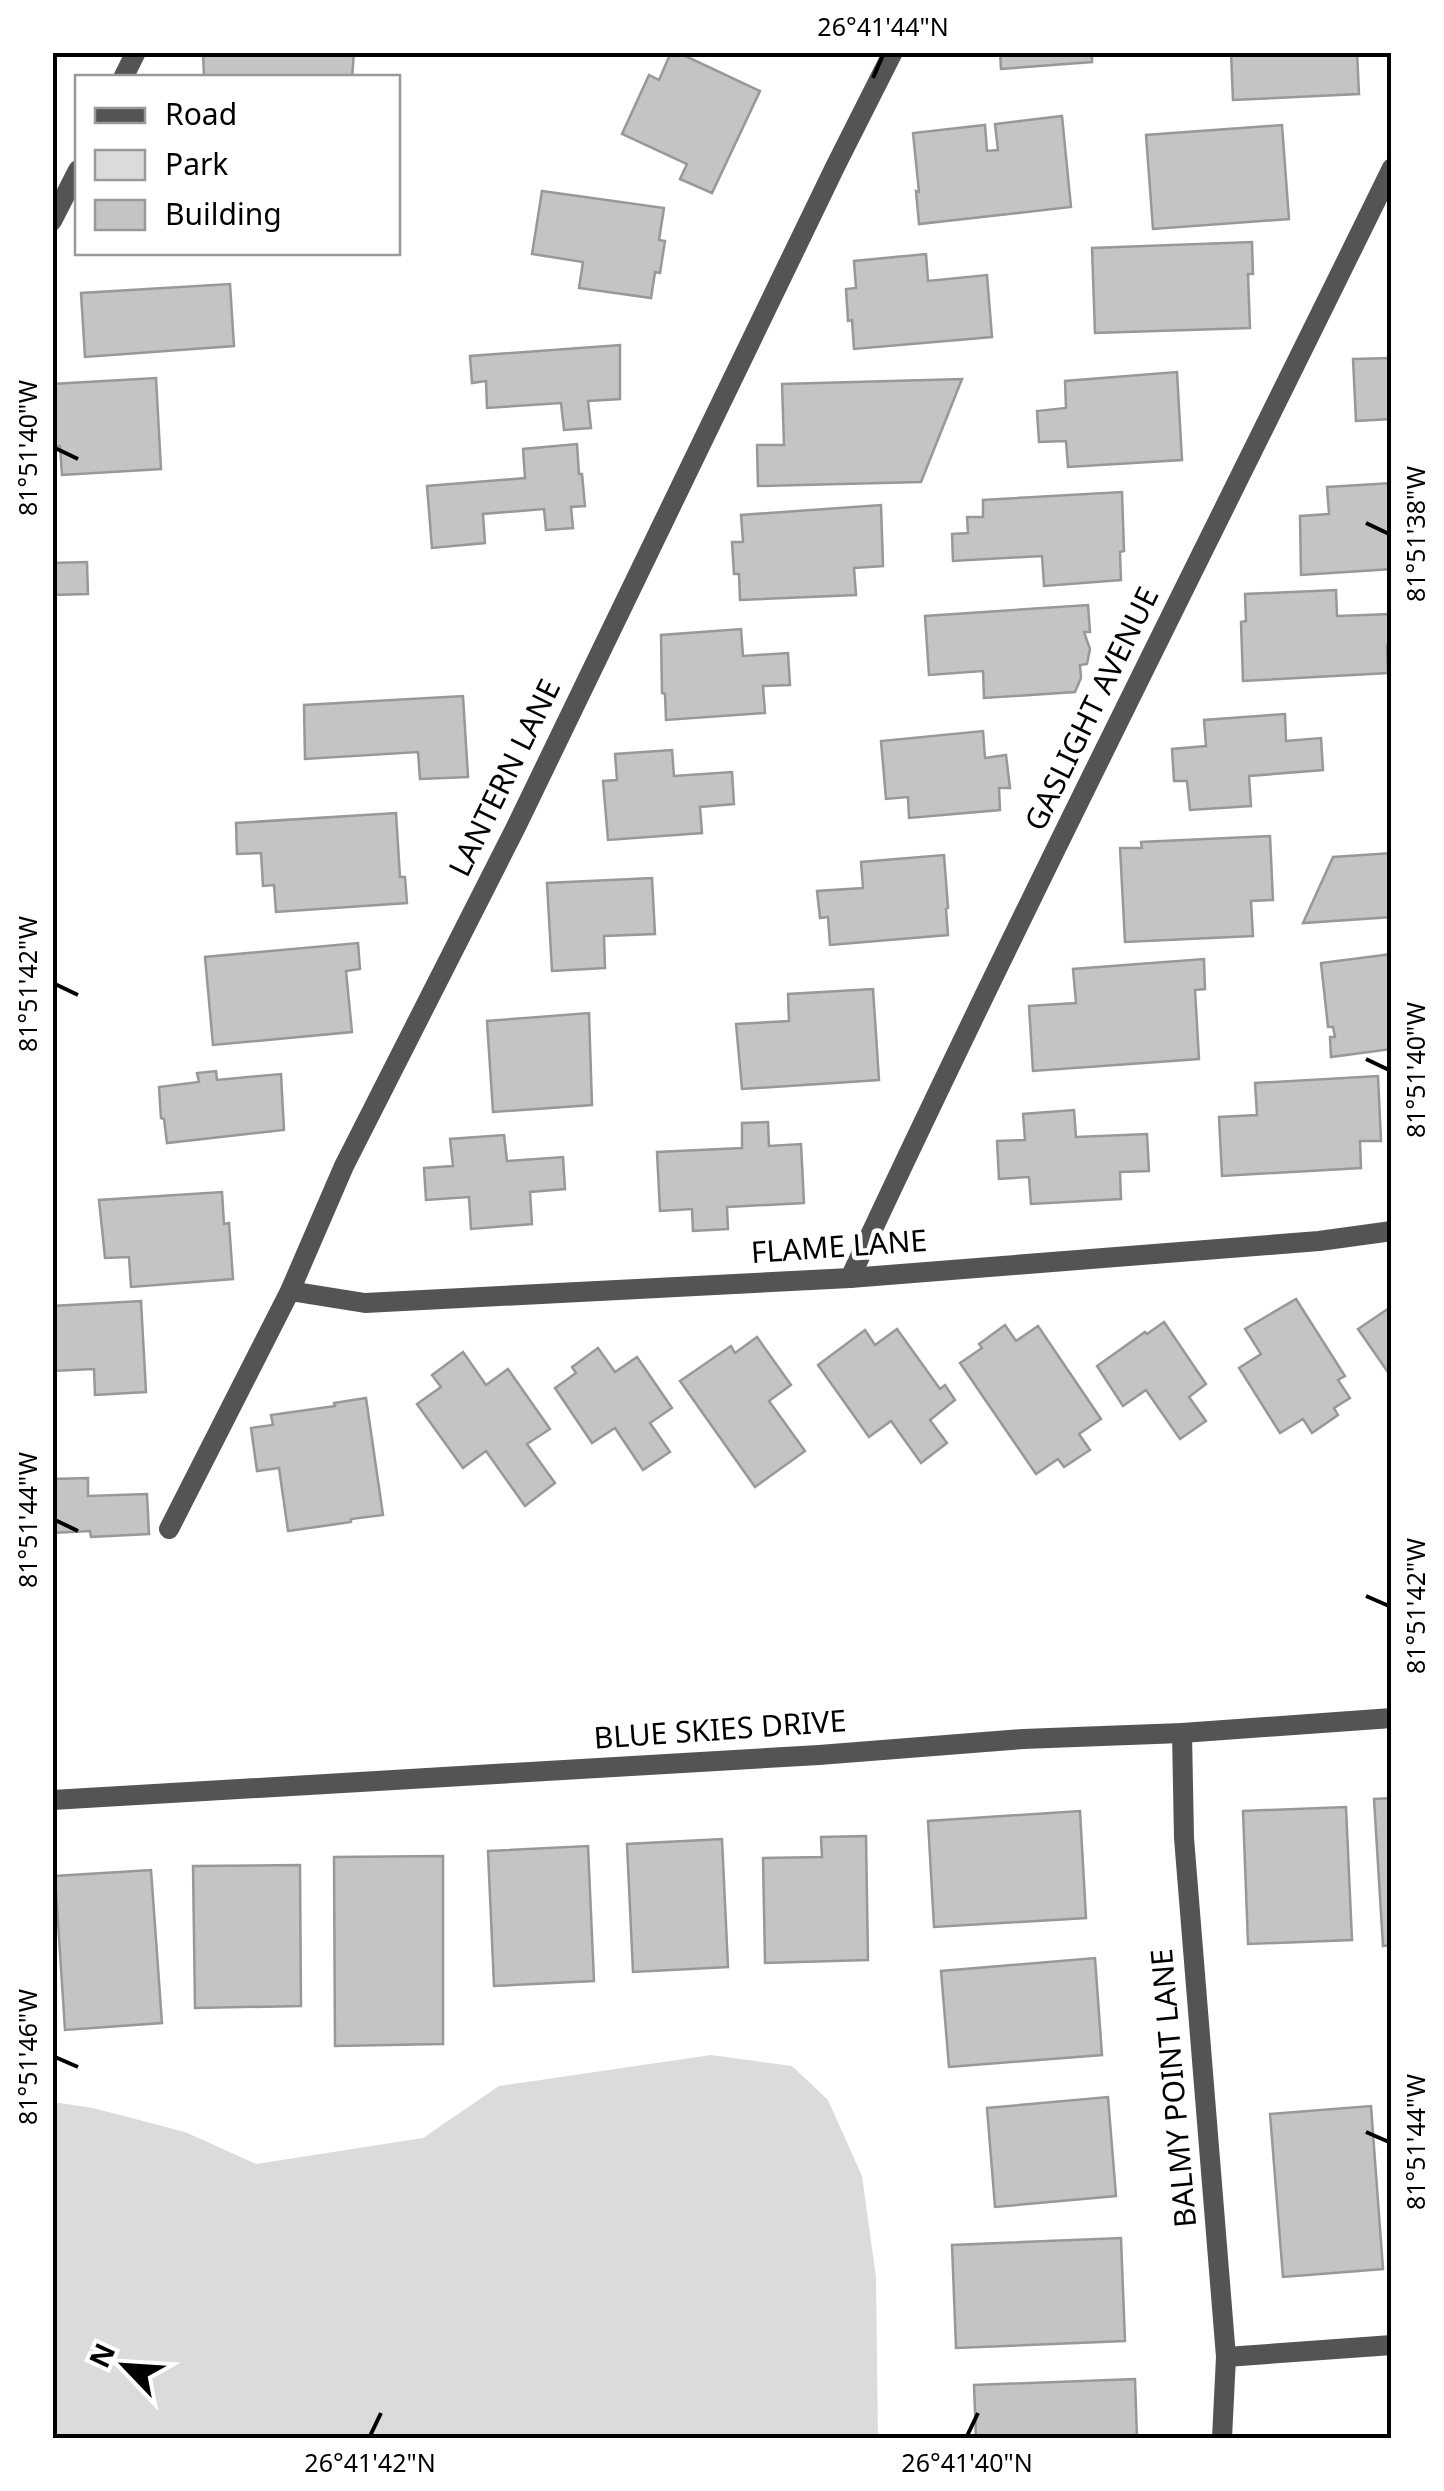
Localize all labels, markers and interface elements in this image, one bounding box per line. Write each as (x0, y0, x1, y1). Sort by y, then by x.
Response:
text: 26°41'44"N (817, 9, 949, 43)
legend (75, 75, 400, 255)
text: Road (165, 93, 237, 134)
text: Park (165, 143, 228, 184)
text: Building (165, 193, 282, 234)
text: 81°51'40"W (10, 380, 44, 516)
text: 81°51'38"W (1398, 466, 1432, 602)
street label: GASLIGHT AVENUE (1014, 580, 1167, 837)
street label: LANTERN LANE (438, 672, 569, 883)
text: 81°51'42"W (10, 916, 44, 1052)
text: 81°51'40"W (1398, 1002, 1432, 1138)
street label: FLAME LANE (749, 1219, 928, 1272)
text: 81°51'44"W (10, 1452, 44, 1588)
text: 81°51'42"W (1398, 1538, 1432, 1674)
street label: BLUE SKIES DRIVE (592, 1699, 847, 1758)
street label: BALMY POINT LANE (1140, 1947, 1205, 2229)
text: 81°51'46"W (10, 1989, 44, 2125)
text: 81°51'44"W (1398, 2074, 1432, 2210)
north arrow (75, 2316, 175, 2416)
text: N (79, 2337, 123, 2373)
text: 26°41'42"N (304, 2445, 436, 2479)
text: 26°41'40"N (901, 2445, 1033, 2479)

